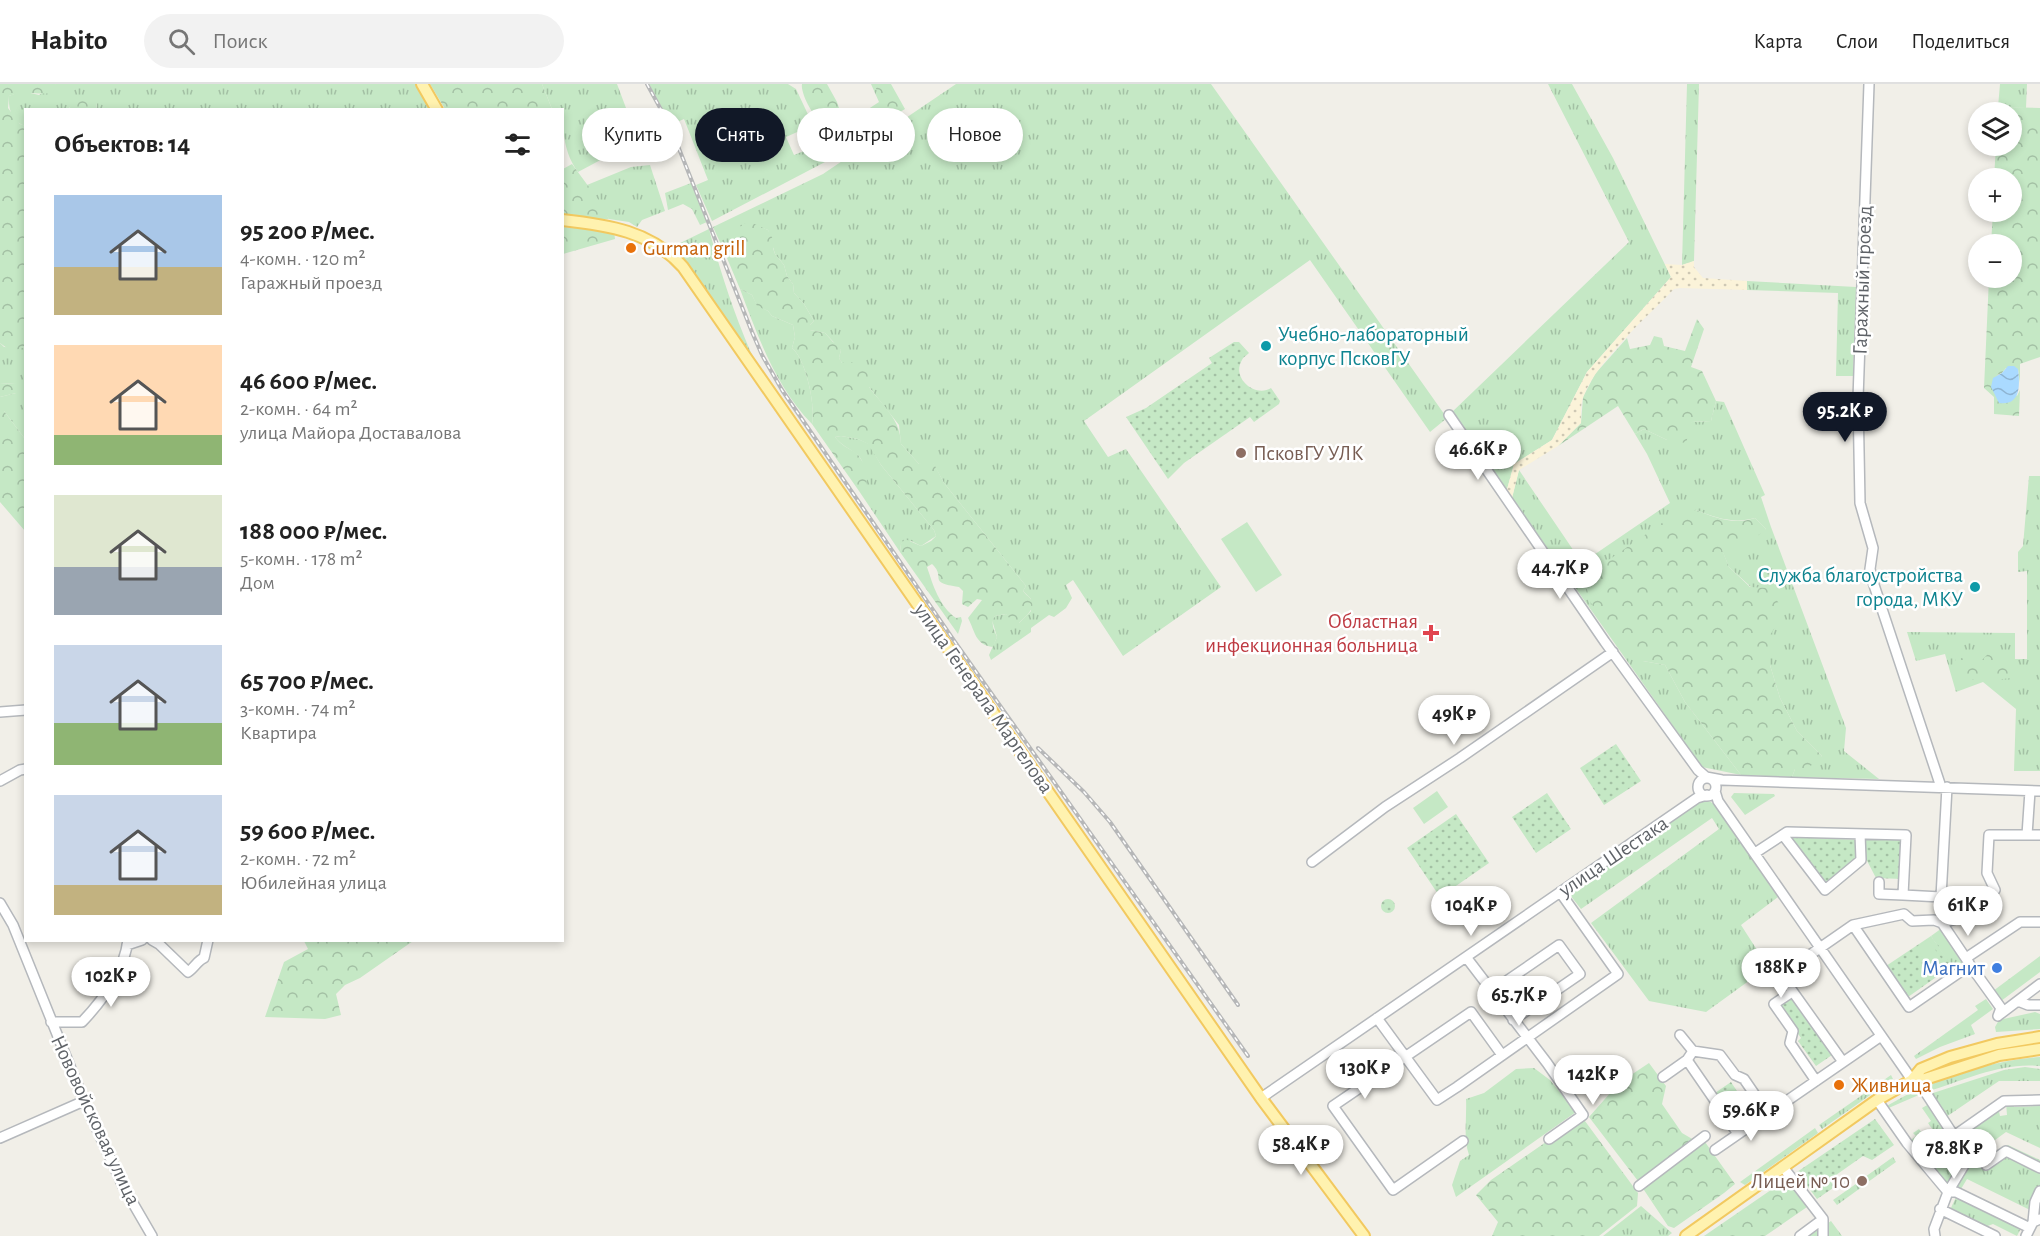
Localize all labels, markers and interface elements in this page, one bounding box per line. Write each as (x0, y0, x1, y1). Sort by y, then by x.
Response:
search box (144, 14, 564, 68)
icon: search (165, 25, 198, 58)
text: Habito (30, 27, 108, 55)
text: Поиск (213, 30, 268, 52)
text: Карта (1753, 31, 1803, 52)
text: Слои (1836, 31, 1878, 52)
text: Поделиться (1911, 31, 2010, 52)
map controls (1968, 102, 2022, 288)
button: layers (1968, 102, 2022, 156)
chip: Купить (582, 108, 683, 162)
chip: Снять (695, 108, 785, 162)
chip: Фильтры (797, 108, 915, 162)
chip: Новое (927, 108, 1023, 162)
icon: filters (501, 128, 534, 161)
text: Объектов: 14 (54, 131, 190, 157)
button: + (1968, 168, 2022, 222)
street label: Гаражный проезд (1849, 205, 1876, 355)
text: 95 200 ₽/мес. (240, 218, 375, 244)
icon: home (102, 219, 174, 291)
button: − (1968, 234, 2022, 288)
place label: Gurman grill (643, 238, 746, 259)
marker: Gurman grill (624, 241, 638, 255)
text: 4-комн. · 120 m² (240, 249, 366, 269)
text: Гаражный проезд (240, 273, 382, 293)
place label: Учебно-лабораторный корпус ПсковГУ (1278, 324, 1469, 369)
marker: Учебно-лабораторный корпус ПсковГУ (1259, 339, 1273, 353)
text: 46 600 ₽/мес. (240, 368, 377, 394)
icon: home (102, 369, 174, 441)
pin: 95.2K ₽ (1790, 392, 1900, 443)
text: 2-комн. · 64 m² (240, 399, 357, 419)
text: 95.2K ₽ (1817, 401, 1873, 421)
text: улица Майора Доставалова (240, 423, 461, 443)
pin: 46.6K ₽ (1423, 430, 1533, 481)
text: 46.6K ₽ (1449, 439, 1507, 459)
place label: ПсковГУ УЛК (1253, 443, 1364, 464)
marker: ПсковГУ УЛК (1234, 446, 1248, 460)
text: 188 000 ₽/мес. (240, 518, 388, 544)
icon: home (102, 519, 174, 591)
text: 5-комн. · 178 m² (240, 549, 362, 569)
pin: 44.7K ₽ (1505, 549, 1615, 600)
text: 44.7K ₽ (1531, 558, 1589, 578)
place label: Служба благоустройства города, МКУ (1758, 565, 1963, 610)
text: Дом (240, 573, 275, 593)
marker: Служба благоустройства города, МКУ (1968, 580, 1982, 594)
street label: улица Генерала Маргелова (909, 599, 1057, 798)
place label: Областная инфекционная больница (1205, 611, 1418, 656)
marker: Областная инфекционная больница (1422, 624, 1440, 642)
text: 65 700 ₽/мес. (240, 668, 374, 694)
icon: home (102, 669, 174, 741)
pin: 49K ₽ (1412, 695, 1496, 746)
text: 3-комн. · 74 m² (240, 699, 356, 719)
text: 49K ₽ (1432, 704, 1476, 724)
text: Квартира (240, 723, 317, 743)
street label: улица Шестака (1554, 812, 1672, 901)
text: 59 600 ₽/мес. (240, 818, 375, 844)
icon: home (102, 819, 174, 891)
text: 2-комн. · 72 m² (240, 849, 356, 869)
text: Юбилейная улица (240, 873, 387, 893)
pin: 104K ₽ (1422, 886, 1520, 937)
pin: 61K ₽ (1926, 886, 2010, 937)
text: 104K ₽ (1445, 895, 1497, 915)
text: 61K ₽ (1948, 895, 1988, 915)
pin: 188K ₽ (1732, 948, 1830, 999)
pin: 102K ₽ (62, 957, 160, 1008)
text: 188K ₽ (1756, 957, 1806, 977)
place label: Магнит (1922, 958, 1985, 979)
marker: Магнит (1990, 961, 2004, 975)
text: 102K ₽ (85, 966, 137, 986)
pin: 65.7K ₽ (1464, 976, 1574, 1027)
text: 65.7K ₽ (1491, 985, 1547, 1005)
street label: Нововойсковая улица (47, 1032, 144, 1209)
pin: 130K ₽ (1316, 1049, 1414, 1100)
pin: 142K ₽ (1544, 1055, 1642, 1106)
text: 130K ₽ (1340, 1058, 1390, 1078)
text: 142K ₽ (1568, 1064, 1618, 1084)
place label: Живница (1851, 1075, 1932, 1096)
marker: Живница (1832, 1078, 1846, 1092)
pin: 59.6K ₽ (1696, 1091, 1806, 1142)
text: 59.6K ₽ (1723, 1100, 1779, 1120)
pin: 58.4K ₽ (1246, 1125, 1356, 1176)
pin: 78.8K ₽ (1899, 1129, 2009, 1180)
text: 58.4K ₽ (1272, 1134, 1330, 1154)
text: 78.8K ₽ (1926, 1138, 1983, 1158)
place label: Лицей № 10 (1751, 1171, 1850, 1192)
marker: Лицей № 10 (1855, 1174, 1869, 1188)

